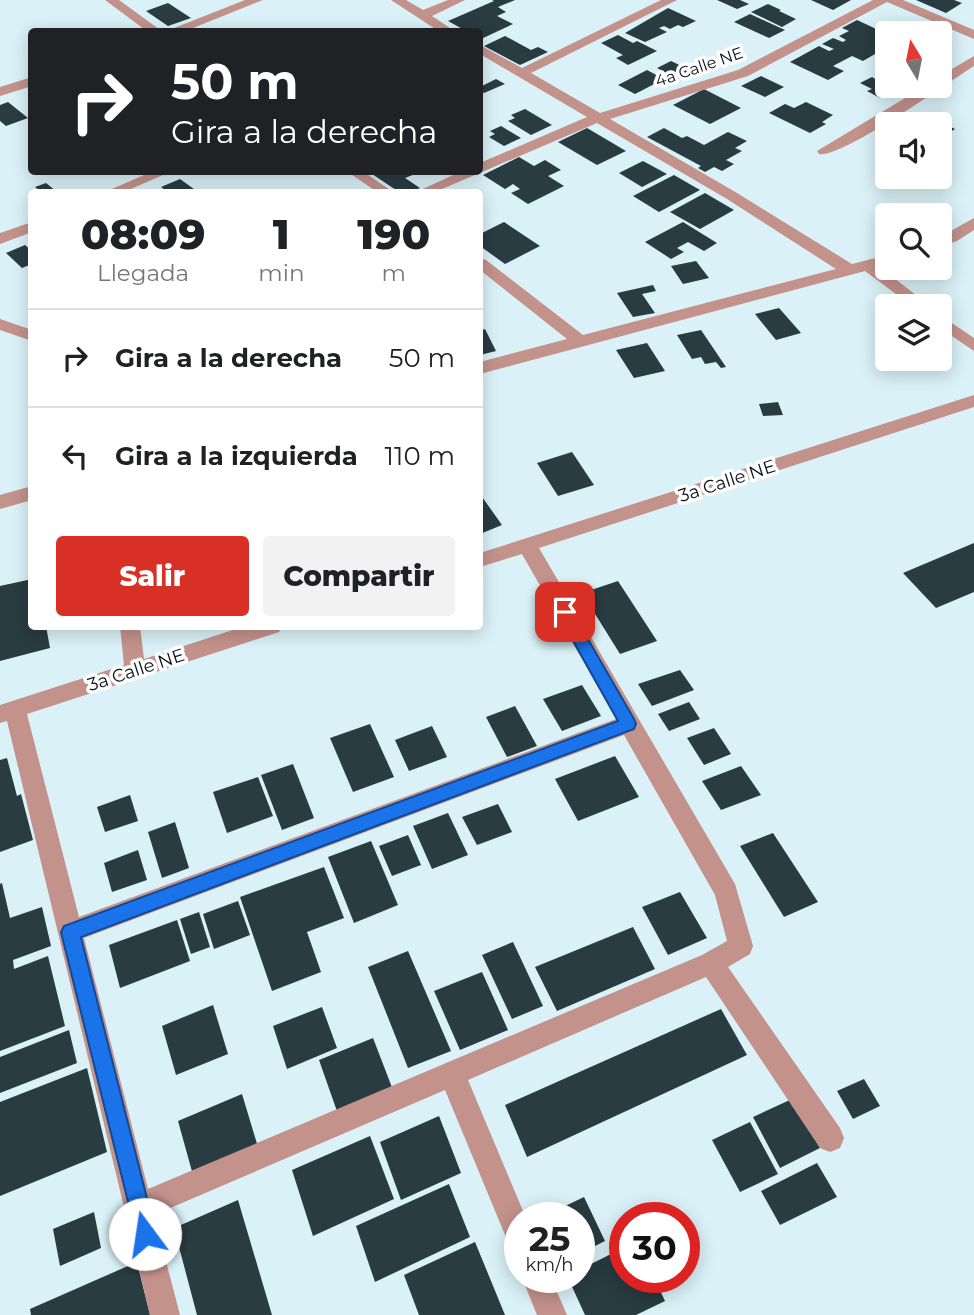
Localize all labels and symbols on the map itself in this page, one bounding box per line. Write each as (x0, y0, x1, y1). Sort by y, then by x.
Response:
north arrow (875, 21, 952, 98)
street label: 4a Calle NE (653, 43, 745, 91)
street label: 3a Calle NE (676, 455, 778, 507)
pin (535, 582, 595, 642)
street label: 3a Calle NE (85, 644, 187, 696)
position arrow (108, 1197, 182, 1271)
speed limit sign: 30 (609, 1202, 700, 1293)

